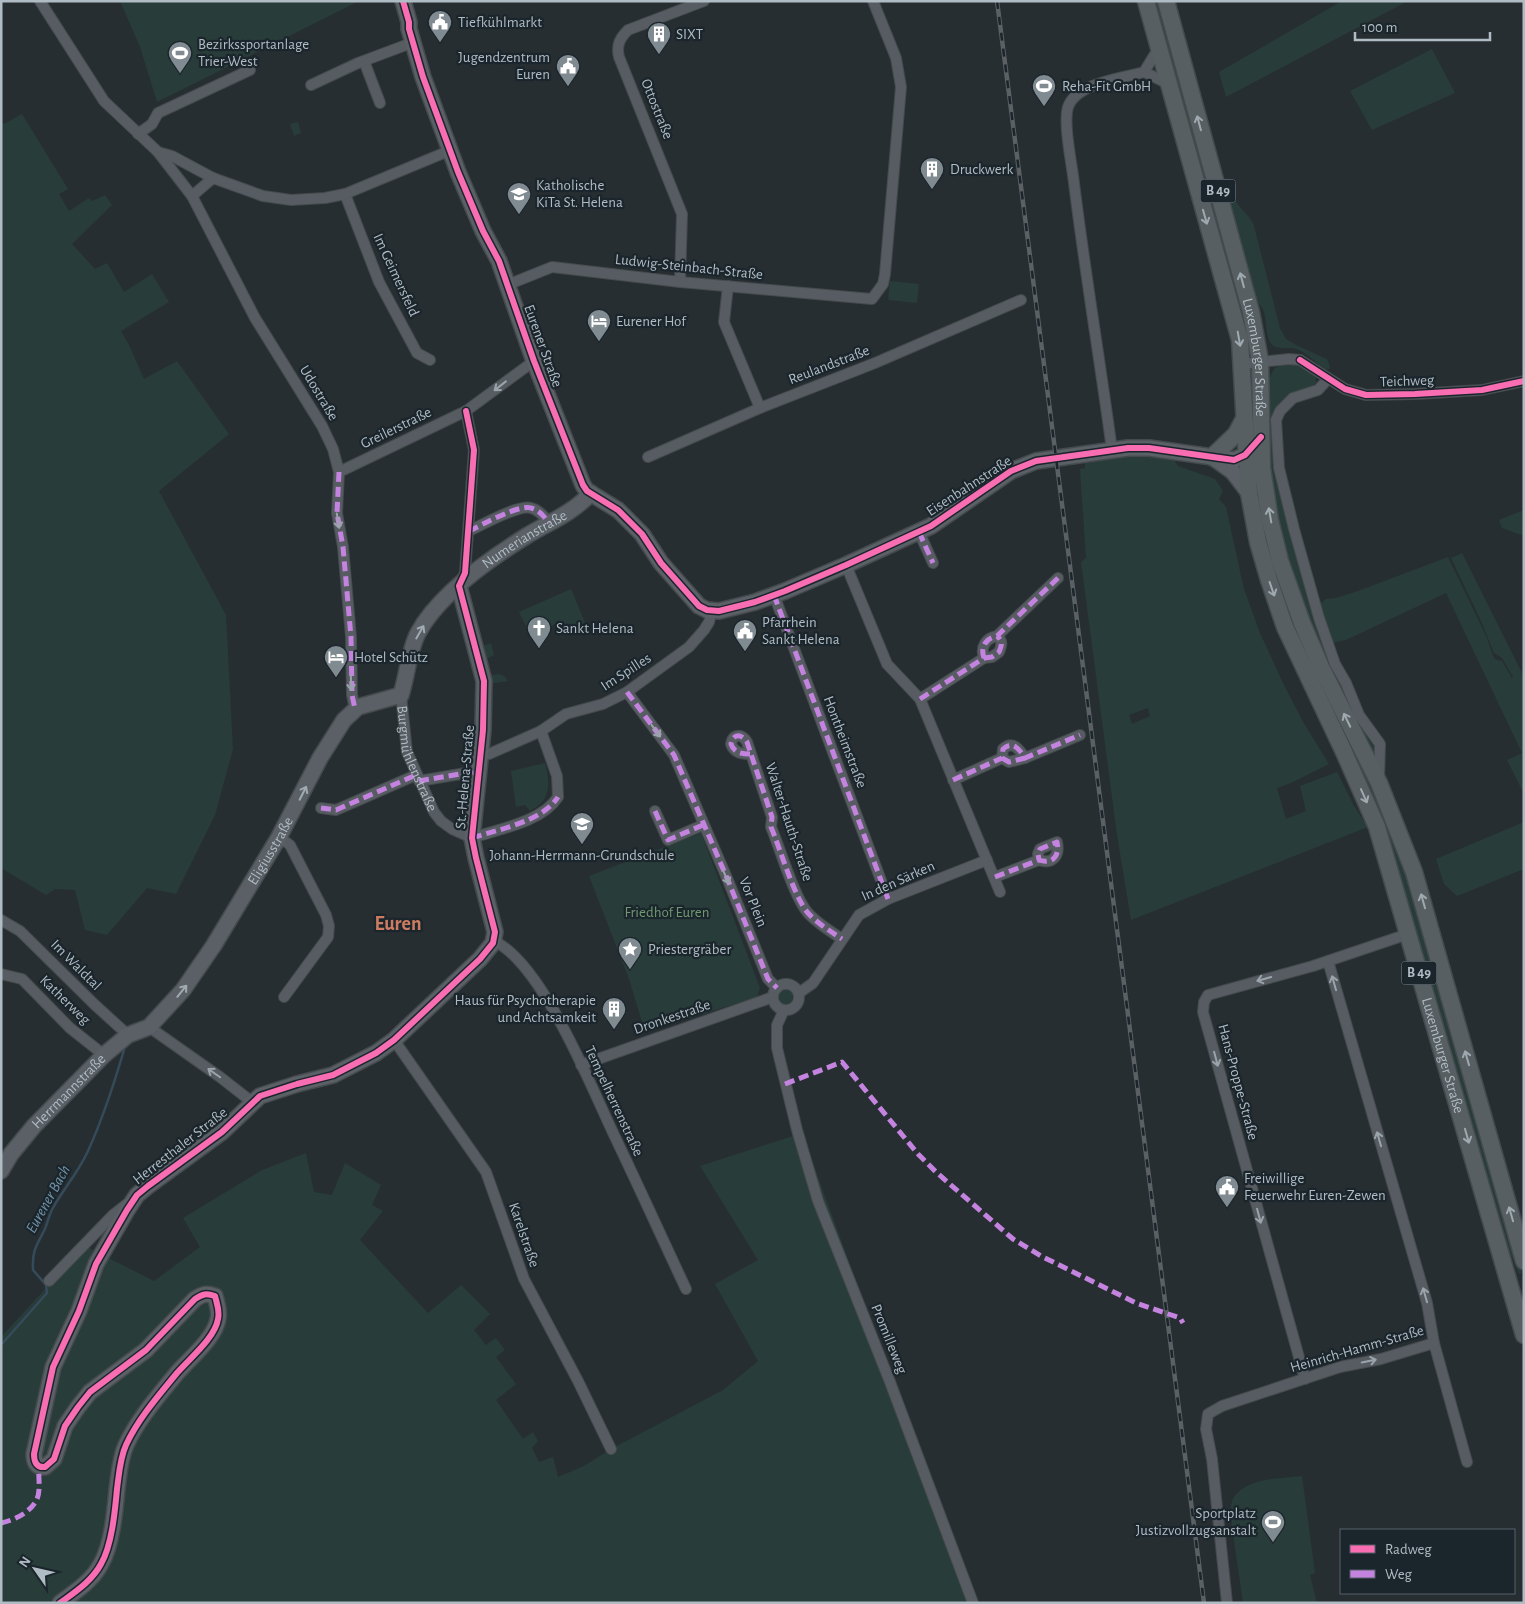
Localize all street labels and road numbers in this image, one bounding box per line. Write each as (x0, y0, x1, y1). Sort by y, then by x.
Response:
street label: Ottostraße (638, 77, 676, 141)
road number: B 49 (1200, 180, 1236, 202)
street label: Im Geimersfeld (370, 231, 422, 319)
street label: Ludwig-Steinbach-Straße (614, 252, 764, 282)
street label: Luxemburger Straße (1240, 296, 1269, 417)
street label: Eurener Straße (521, 303, 565, 389)
street label: Reulandstraße (786, 343, 872, 387)
street label: Udostraße (297, 363, 341, 423)
street label: Teichweg (1380, 373, 1435, 389)
street label: Greilerstraße (358, 404, 434, 452)
street label: Eisenbahnstraße (924, 453, 1014, 519)
street label: Numerianstraße (479, 507, 570, 571)
street label: Im Spilles (598, 650, 654, 694)
street label: Hontheimstraße (821, 694, 869, 790)
street label: Burgmühlenstraße (395, 705, 440, 814)
street label: St.-Helena-Straße (453, 724, 477, 830)
street label: Walter-Hauth-Straße (763, 761, 815, 883)
street label: Eligiusstraße (245, 814, 296, 887)
street label: In den Särken (859, 858, 937, 904)
street label: Vor Plein (736, 875, 770, 929)
street label: Im Waldtal (48, 937, 104, 993)
road number: B 49 (1402, 961, 1436, 984)
street label: Katherweg (37, 973, 94, 1028)
street label: Luxemburger Straße (1419, 996, 1467, 1115)
street label: Dronkestraße (632, 997, 712, 1037)
street label: Hans-Proppe-Straße (1215, 1022, 1261, 1142)
street label: Tempelherrenstraße (582, 1044, 646, 1159)
street label: Herrmannstraße (29, 1051, 108, 1131)
street label: Herresthaler Straße (130, 1105, 230, 1187)
street label: Karelstraße (506, 1201, 542, 1269)
street label: Promilleweg (868, 1302, 910, 1377)
street label: Heinrich-Hamm-Straße (1289, 1323, 1426, 1375)

